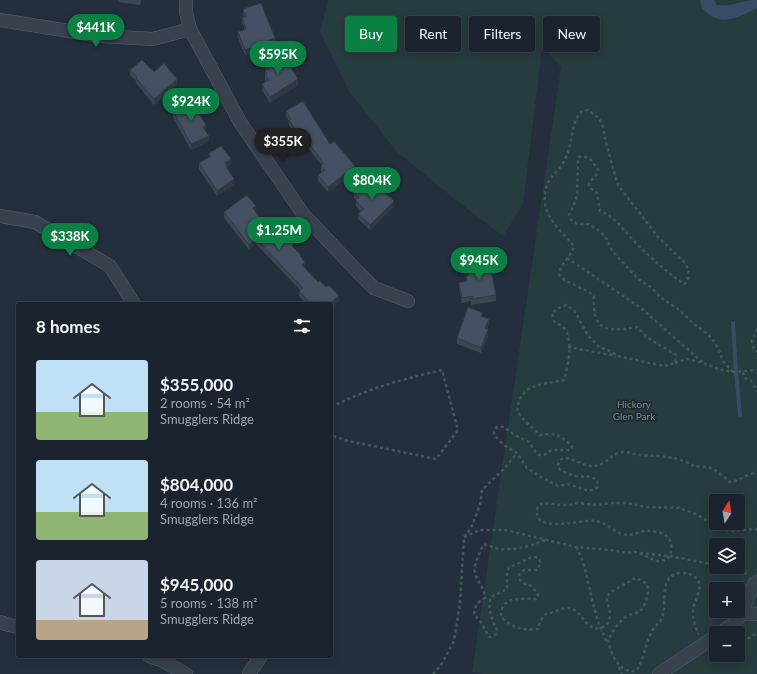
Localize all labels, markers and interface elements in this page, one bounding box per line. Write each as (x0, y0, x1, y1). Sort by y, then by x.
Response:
pin: $441K (68, 14, 124, 48)
chip: Buy (345, 16, 397, 52)
chip: Rent (405, 16, 461, 52)
chip: Filters (469, 16, 535, 52)
chip: New (543, 16, 600, 52)
text: $441K (76, 19, 116, 35)
pin: $595K (250, 41, 306, 75)
text: $595K (258, 46, 298, 62)
pin: $924K (163, 88, 219, 122)
text: $924K (171, 93, 211, 109)
pin: $355K (255, 128, 311, 162)
text: $355K (263, 133, 303, 149)
pin: $804K (344, 167, 400, 201)
text: $804K (352, 172, 392, 188)
pin: $1.25M (246, 217, 312, 251)
text: $1.25M (256, 222, 302, 238)
pin: $338K (42, 223, 98, 257)
text: $338K (50, 228, 90, 244)
pin: $945K (451, 247, 507, 281)
text: $945K (459, 252, 499, 268)
icon: filters (291, 315, 313, 337)
text: 8 homes (36, 316, 100, 337)
text: $355,000 (160, 374, 233, 395)
icon: home (68, 376, 116, 424)
text: 2 rooms · 54 m² (160, 395, 250, 411)
park label: Hickory Glen Park (613, 398, 656, 422)
text: Smugglers Ridge (160, 411, 254, 427)
text: $804,000 (160, 474, 233, 495)
icon: home (68, 476, 116, 524)
north arrow (709, 494, 745, 530)
map controls (709, 494, 745, 662)
text: 4 rooms · 136 m² (160, 495, 257, 511)
text: Smugglers Ridge (160, 511, 254, 527)
button: layers (709, 538, 745, 574)
text: $945,000 (160, 574, 233, 595)
icon: home (68, 576, 116, 624)
button: + (709, 582, 745, 618)
text: 5 rooms · 138 m² (160, 595, 257, 611)
text: Smugglers Ridge (160, 611, 254, 627)
button: − (709, 626, 745, 662)

